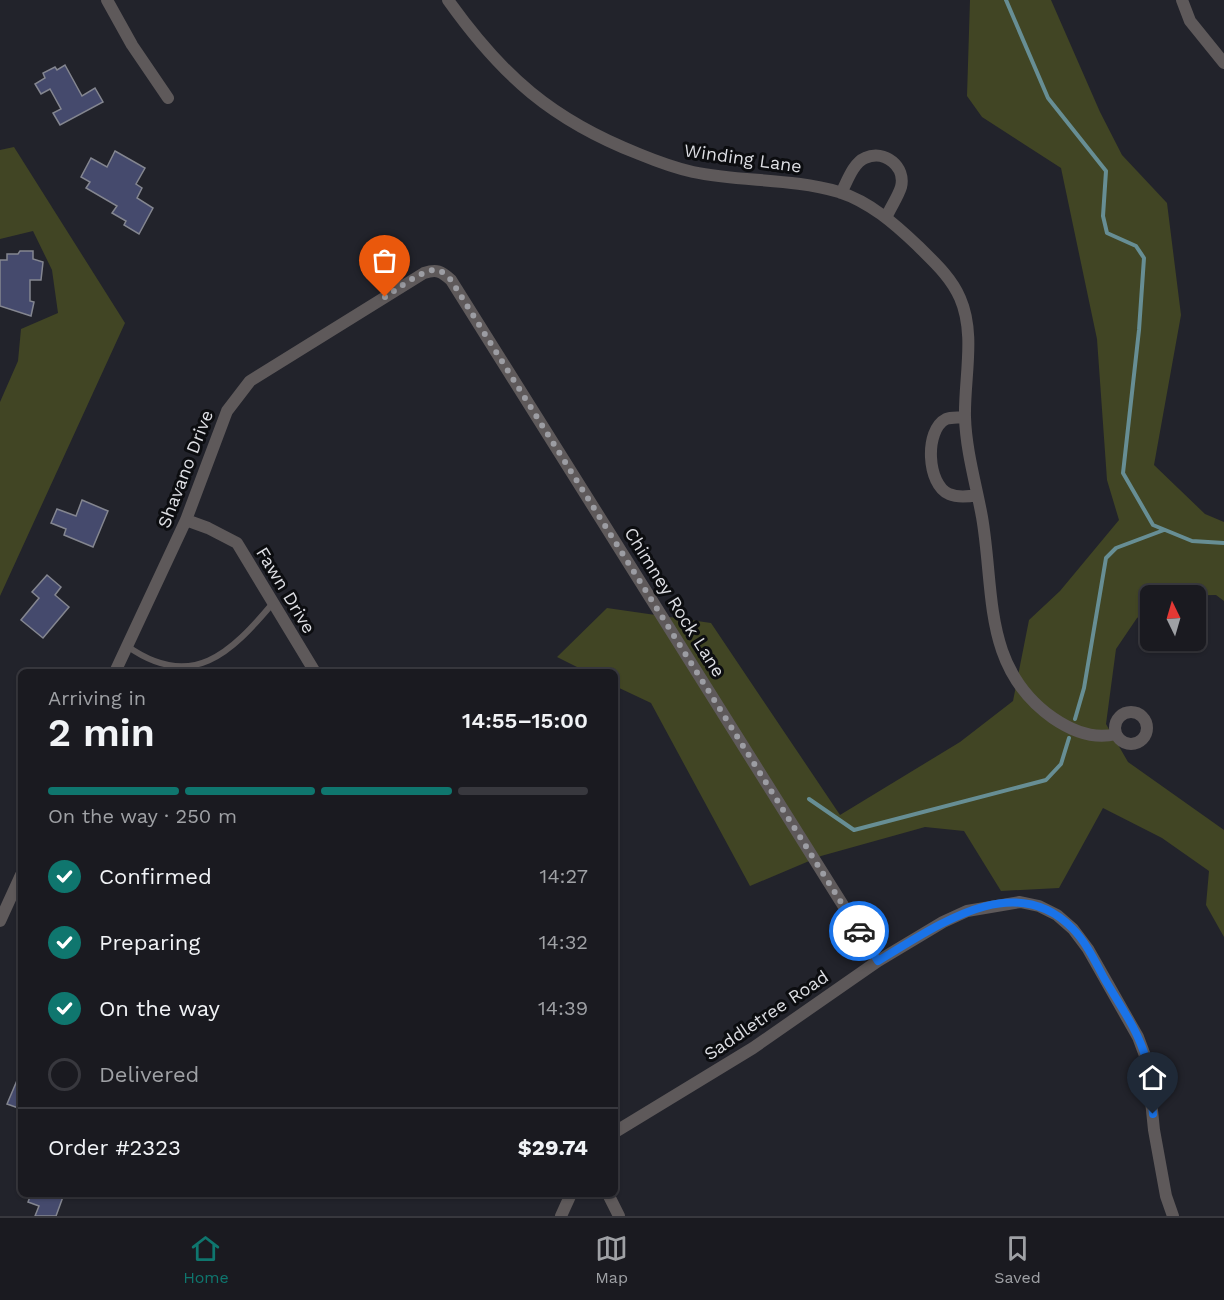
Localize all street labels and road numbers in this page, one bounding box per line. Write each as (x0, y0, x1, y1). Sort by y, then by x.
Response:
street label: Winding Lane (683, 139, 803, 177)
street label: Shavano Drive (153, 407, 217, 531)
street label: Chimney Rock Lane (620, 523, 730, 681)
street label: Fawn Drive (252, 543, 320, 637)
street label: Saddletree Road (700, 966, 832, 1064)

